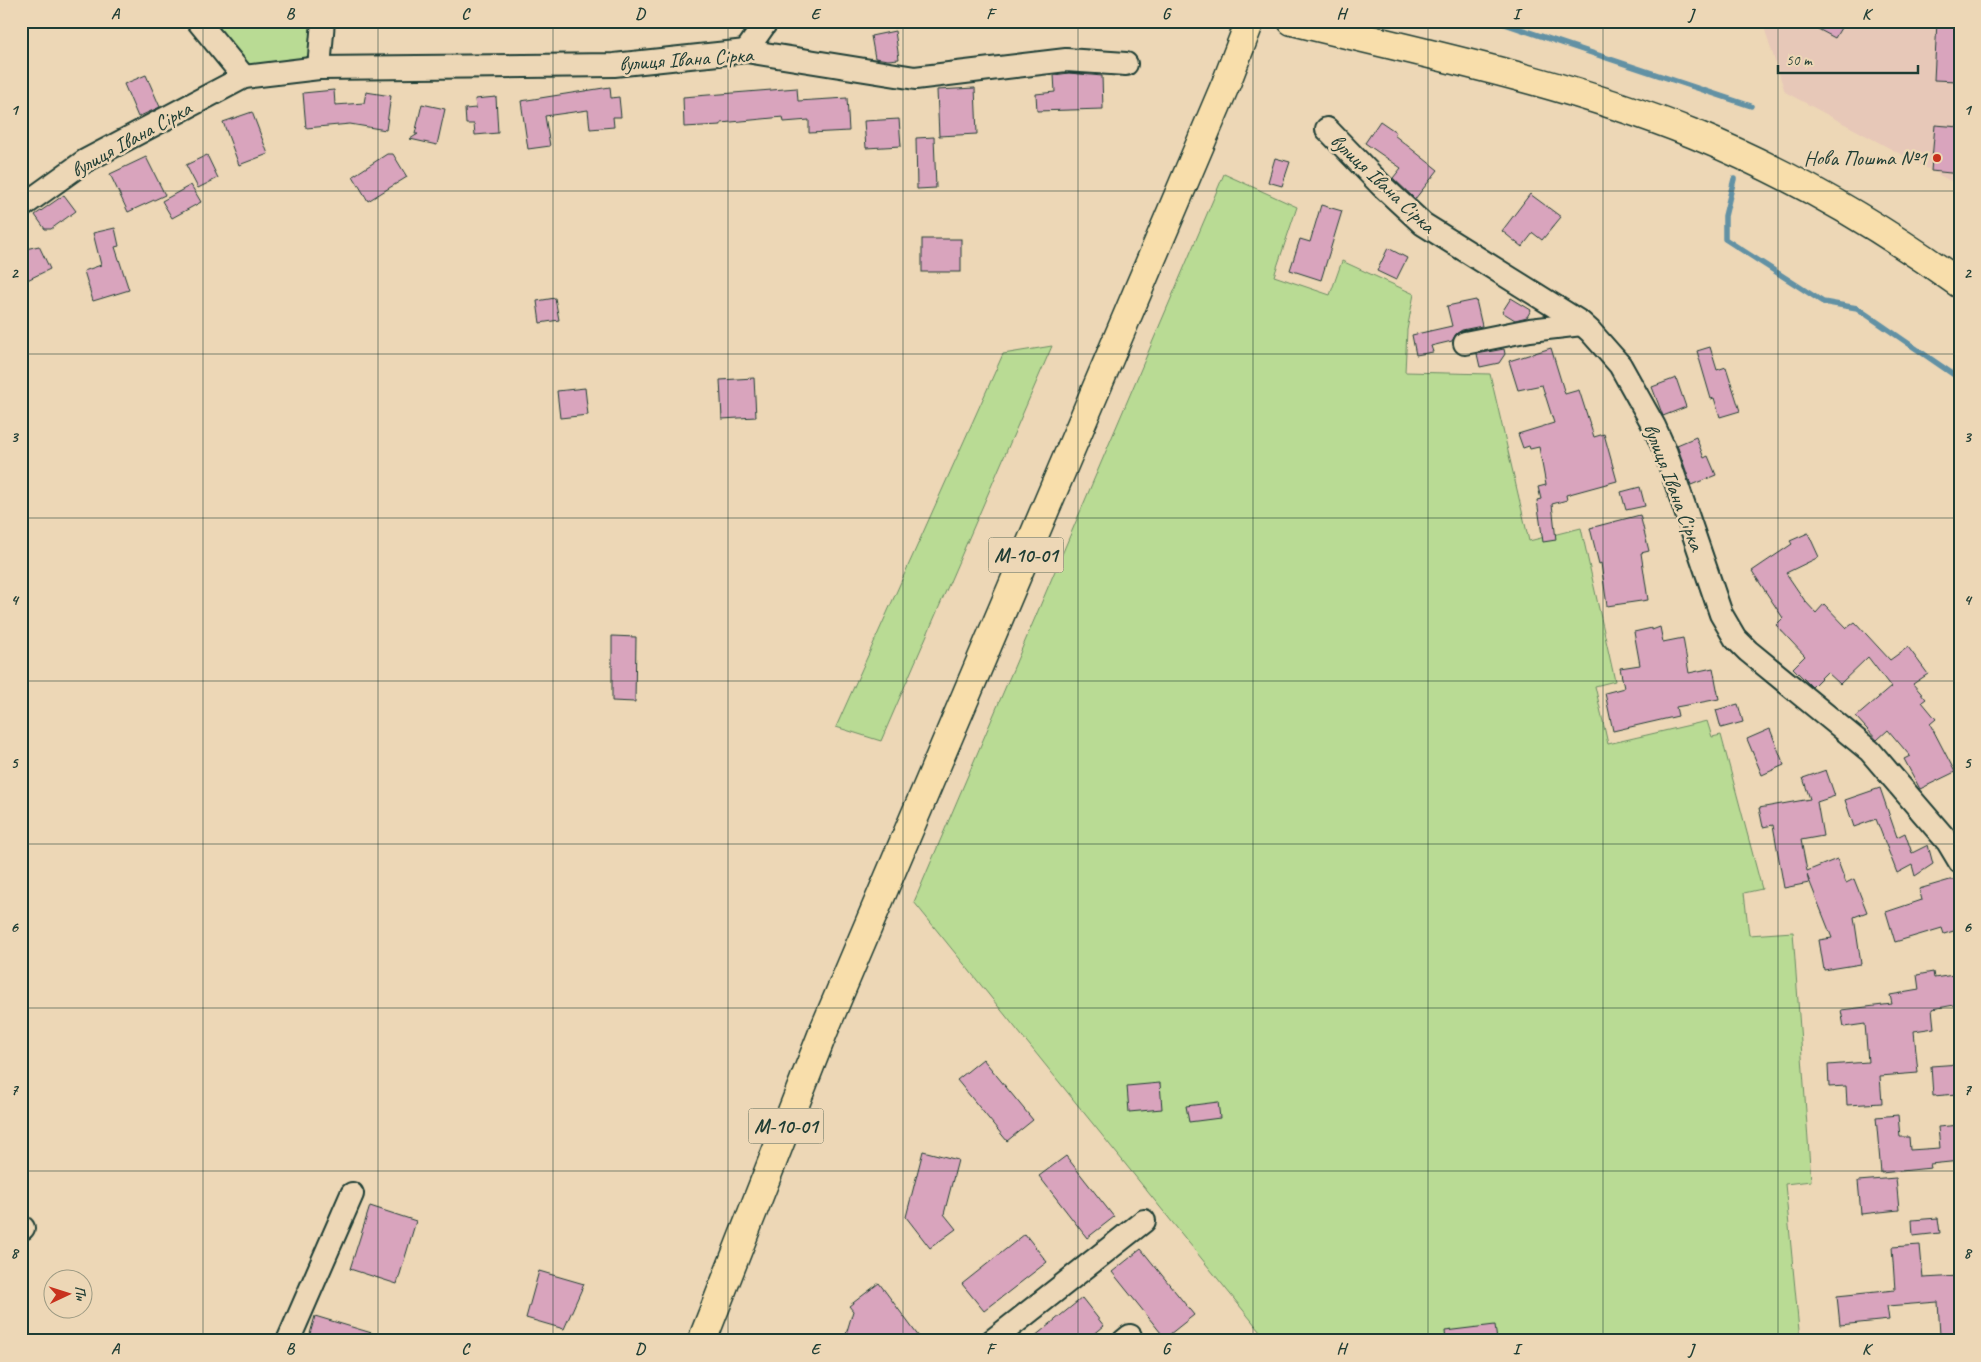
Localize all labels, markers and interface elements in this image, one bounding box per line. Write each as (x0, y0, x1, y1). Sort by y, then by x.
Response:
text: A (111, 4, 121, 24)
text: B (286, 4, 296, 24)
text: C (461, 4, 471, 24)
text: D (635, 4, 646, 24)
text: E (811, 4, 822, 24)
text: F (986, 4, 997, 24)
text: G (1162, 4, 1172, 24)
text: H (1336, 4, 1348, 24)
text: I (1513, 4, 1523, 24)
text: J (1687, 4, 1696, 24)
text: K (1862, 4, 1874, 24)
street label: вулиця Івана Сірка (618, 41, 756, 77)
scale bar (1778, 42, 1918, 74)
text: 50 m (1786, 51, 1813, 70)
street label: вулиця Івана Сірка (66, 94, 198, 183)
text: 1 (10, 100, 19, 120)
text: 1 (1963, 100, 1972, 120)
street label: вулиця Івана Сірка (1325, 128, 1442, 240)
place label: Нова Пошта №1 (1804, 145, 1929, 171)
marker: Нова Пошта №1 (1931, 152, 1943, 164)
text: 2 (10, 263, 19, 283)
text: 2 (1963, 263, 1972, 283)
street label: вулиця Івана Сірка (1638, 420, 1711, 556)
text: 3 (10, 427, 19, 447)
text: 3 (1963, 427, 1972, 447)
road number: М-10-01 (988, 538, 1064, 572)
text: 4 (10, 590, 19, 610)
text: 4 (1963, 590, 1972, 610)
text: 5 (11, 753, 20, 773)
text: 5 (1964, 753, 1973, 773)
text: 6 (10, 917, 19, 937)
text: 6 (1963, 917, 1972, 937)
text: 7 (10, 1080, 19, 1100)
text: 7 (1963, 1080, 1972, 1100)
road number: М-10-01 (748, 1108, 824, 1144)
text: 8 (10, 1243, 19, 1263)
text: 8 (1963, 1243, 1972, 1263)
north arrow (42, 1270, 92, 1320)
text: Пн (71, 1285, 90, 1302)
text: A (111, 1339, 121, 1359)
text: B (286, 1339, 296, 1359)
text: C (461, 1339, 471, 1359)
text: D (635, 1339, 646, 1359)
text: E (811, 1339, 822, 1359)
text: F (986, 1339, 997, 1359)
text: G (1162, 1339, 1172, 1359)
text: H (1336, 1339, 1348, 1359)
text: I (1513, 1339, 1523, 1359)
text: J (1687, 1339, 1696, 1359)
text: K (1862, 1339, 1874, 1359)

